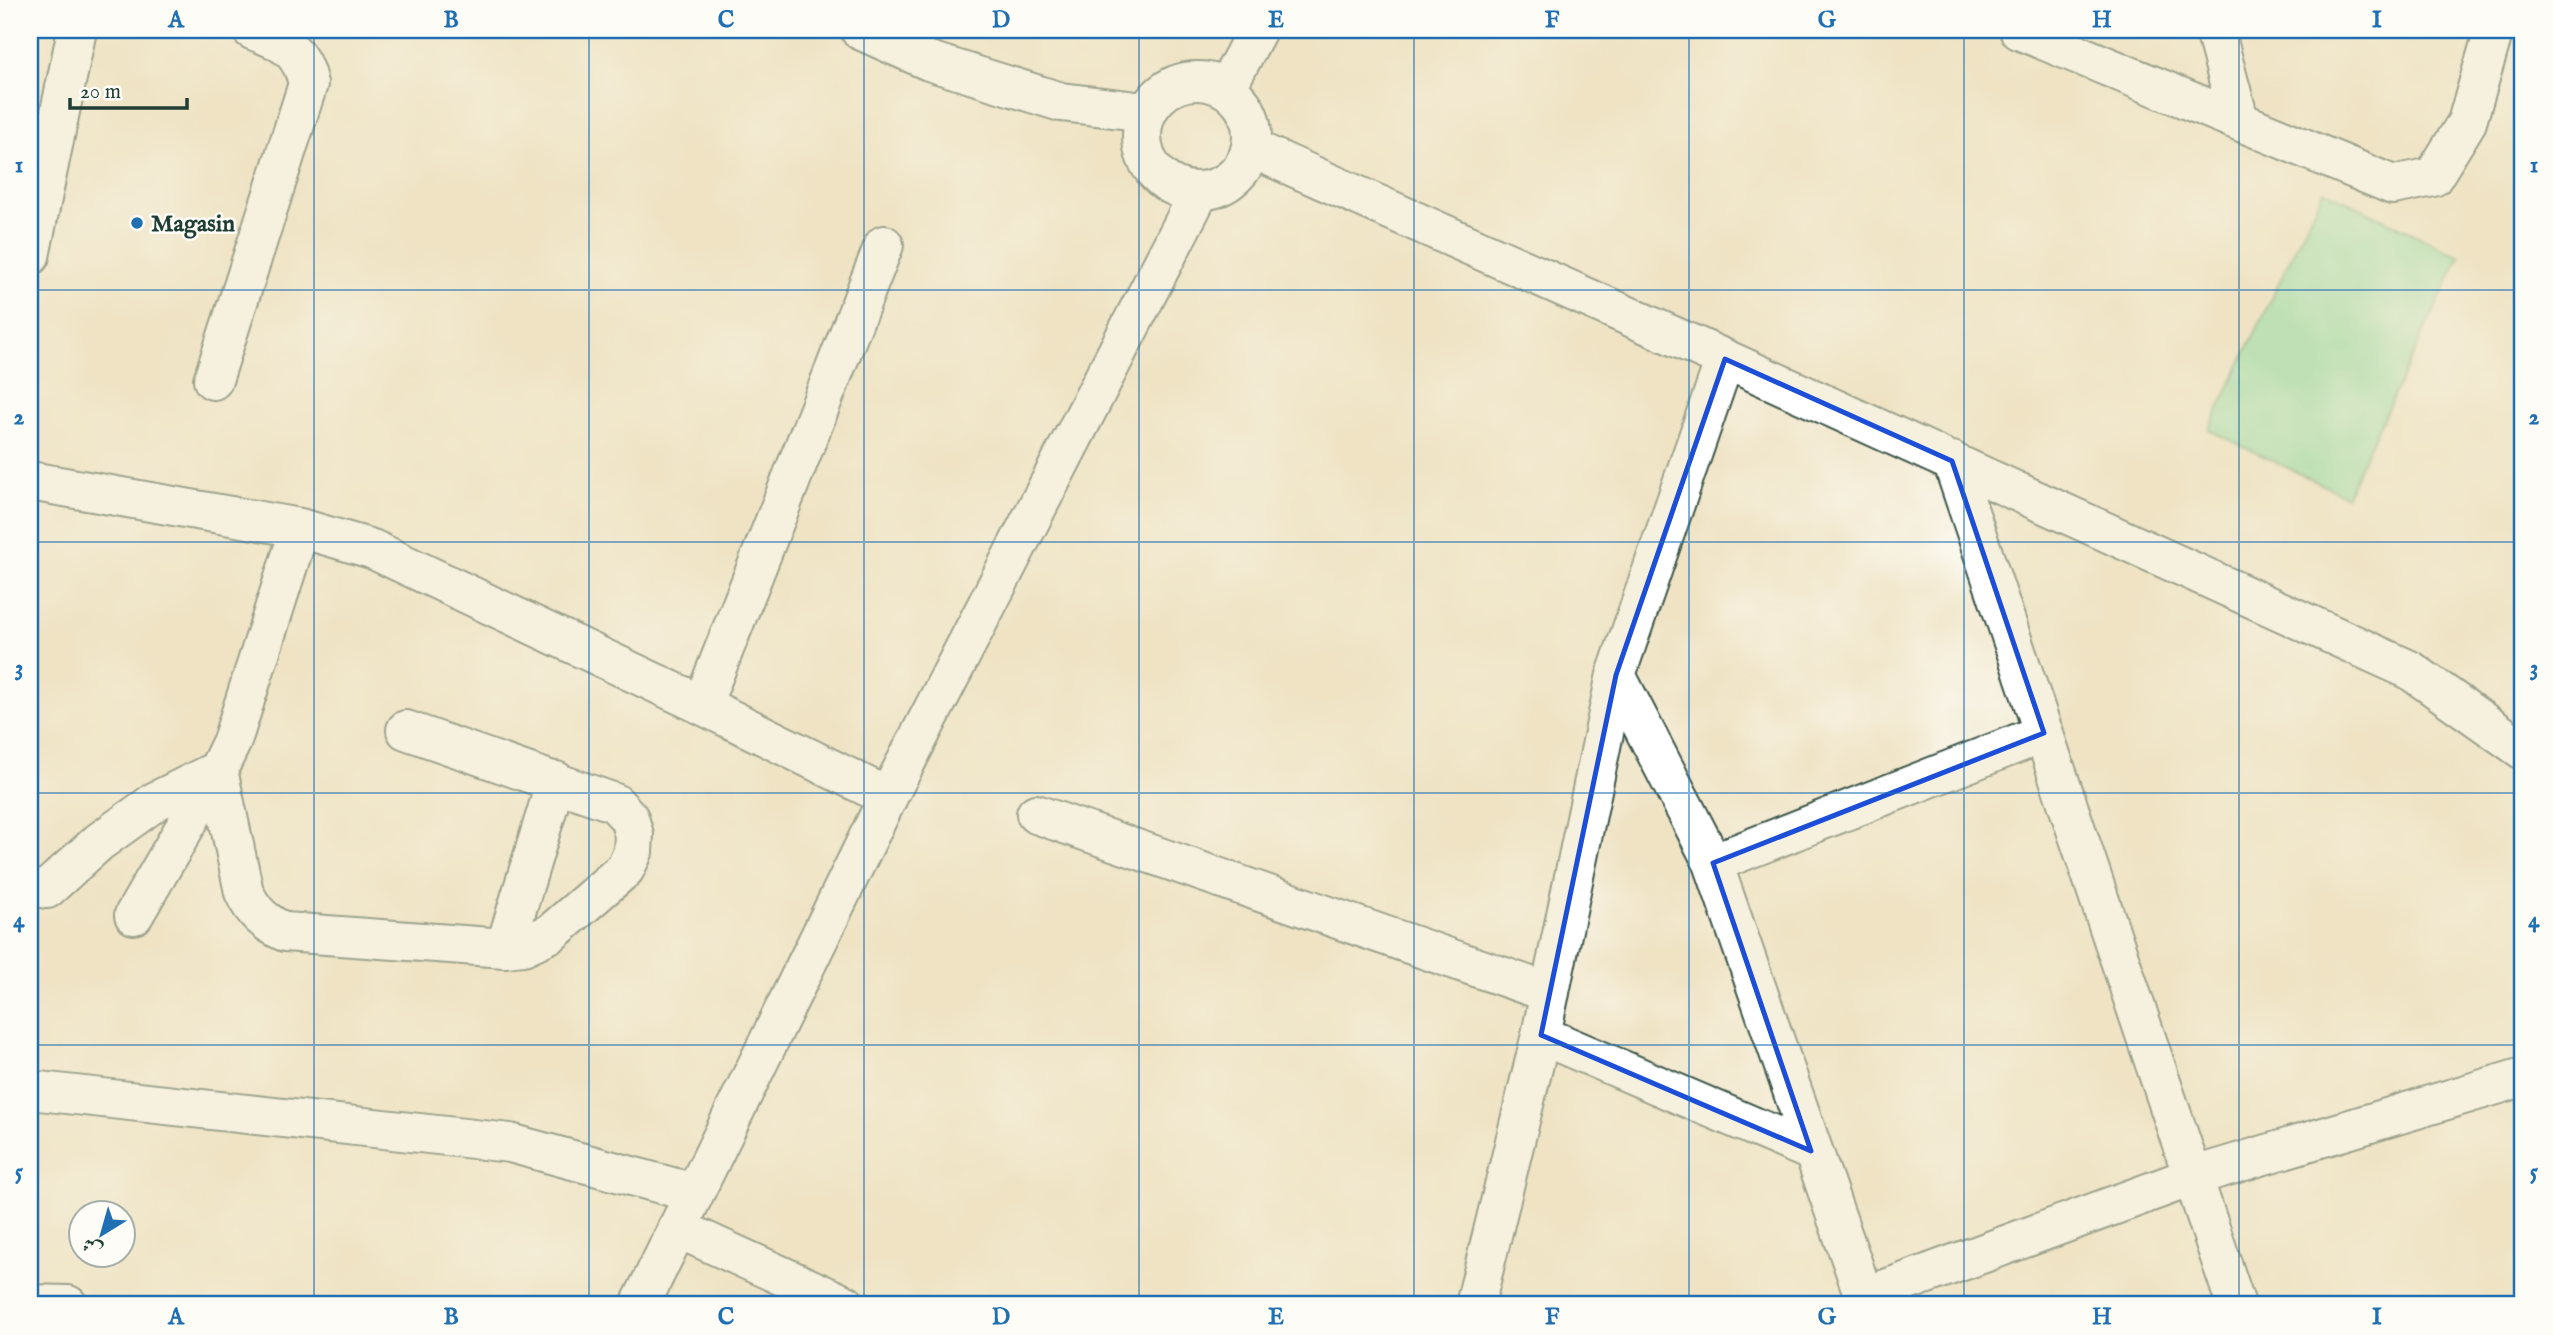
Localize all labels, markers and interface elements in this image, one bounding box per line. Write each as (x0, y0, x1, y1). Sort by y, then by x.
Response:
text: A (167, 6, 185, 35)
text: B (443, 6, 459, 35)
text: C (718, 6, 735, 35)
text: D (992, 6, 1010, 35)
text: E (1268, 6, 1284, 35)
text: F (1545, 6, 1560, 35)
text: G (1818, 6, 1837, 35)
text: H (2092, 6, 2112, 35)
text: I (2372, 6, 2382, 35)
scale bar (70, 66, 187, 110)
text: 20 m (80, 79, 121, 106)
text: 1 (15, 151, 23, 180)
text: 1 (2530, 151, 2538, 180)
place label: Magasin (151, 209, 235, 240)
marker: Magasin (129, 215, 145, 231)
text: 2 (14, 403, 25, 432)
text: 2 (2529, 403, 2540, 432)
text: 3 (15, 654, 23, 683)
text: 3 (2530, 654, 2538, 683)
text: 4 (13, 906, 25, 935)
text: 4 (2528, 906, 2540, 935)
text: 5 (15, 1158, 24, 1187)
text: 5 (2530, 1158, 2539, 1187)
north arrow (66, 1198, 136, 1268)
text: ش (78, 1231, 108, 1261)
text: A (167, 1303, 185, 1332)
text: B (443, 1303, 459, 1332)
text: C (718, 1303, 735, 1332)
text: D (992, 1303, 1010, 1332)
text: E (1268, 1303, 1284, 1332)
text: F (1545, 1303, 1560, 1332)
text: G (1818, 1303, 1837, 1332)
text: H (2092, 1303, 2112, 1332)
text: I (2372, 1303, 2382, 1332)

